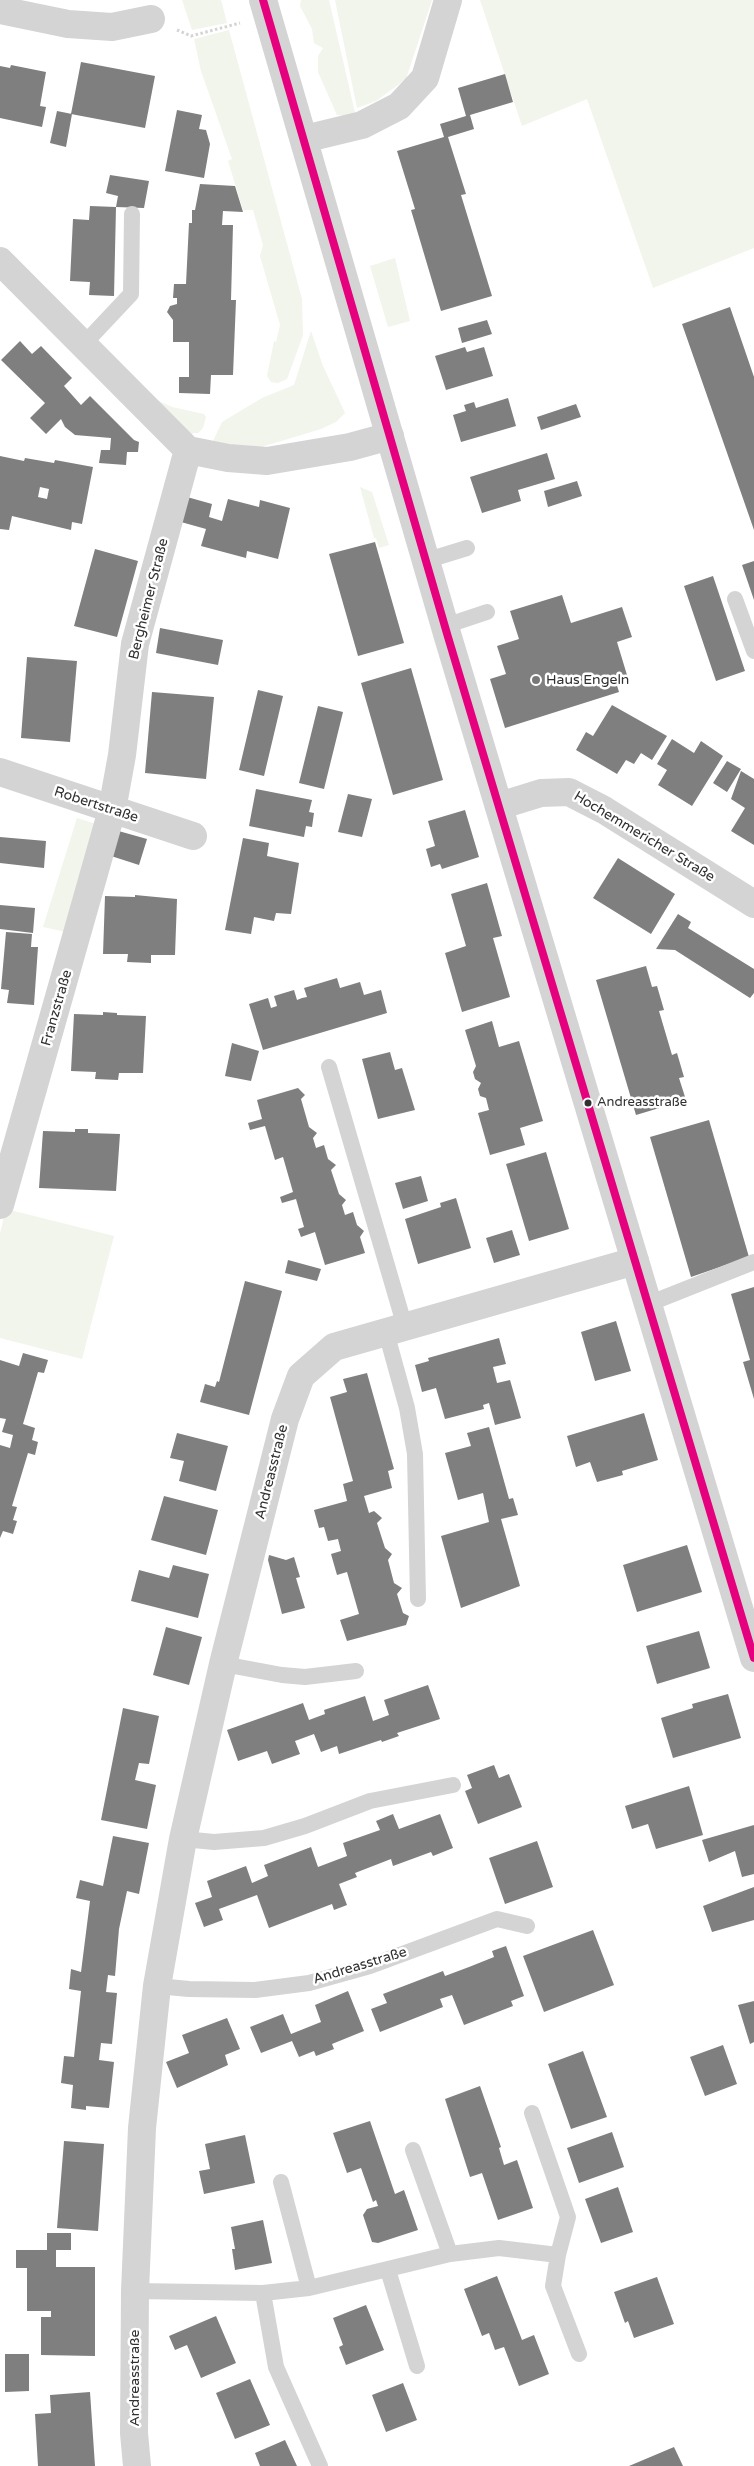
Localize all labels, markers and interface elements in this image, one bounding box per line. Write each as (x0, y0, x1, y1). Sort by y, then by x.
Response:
street label: Bergheimer Straße (126, 537, 172, 661)
place label: Haus Engeln (546, 672, 629, 688)
marker: Haus Engeln (530, 674, 542, 686)
street label: Robertstraße (52, 783, 140, 827)
street label: Hochemmericher Straße (570, 788, 718, 886)
street label: Franzstraße (38, 968, 76, 1048)
place label: Andreasstraße (597, 1095, 687, 1111)
marker: Andreasstraße (583, 1098, 593, 1108)
street label: Andreasstraße (252, 1423, 292, 1521)
street label: Andreasstraße (311, 1944, 409, 1988)
street label: Andreasstraße (127, 2329, 143, 2427)

